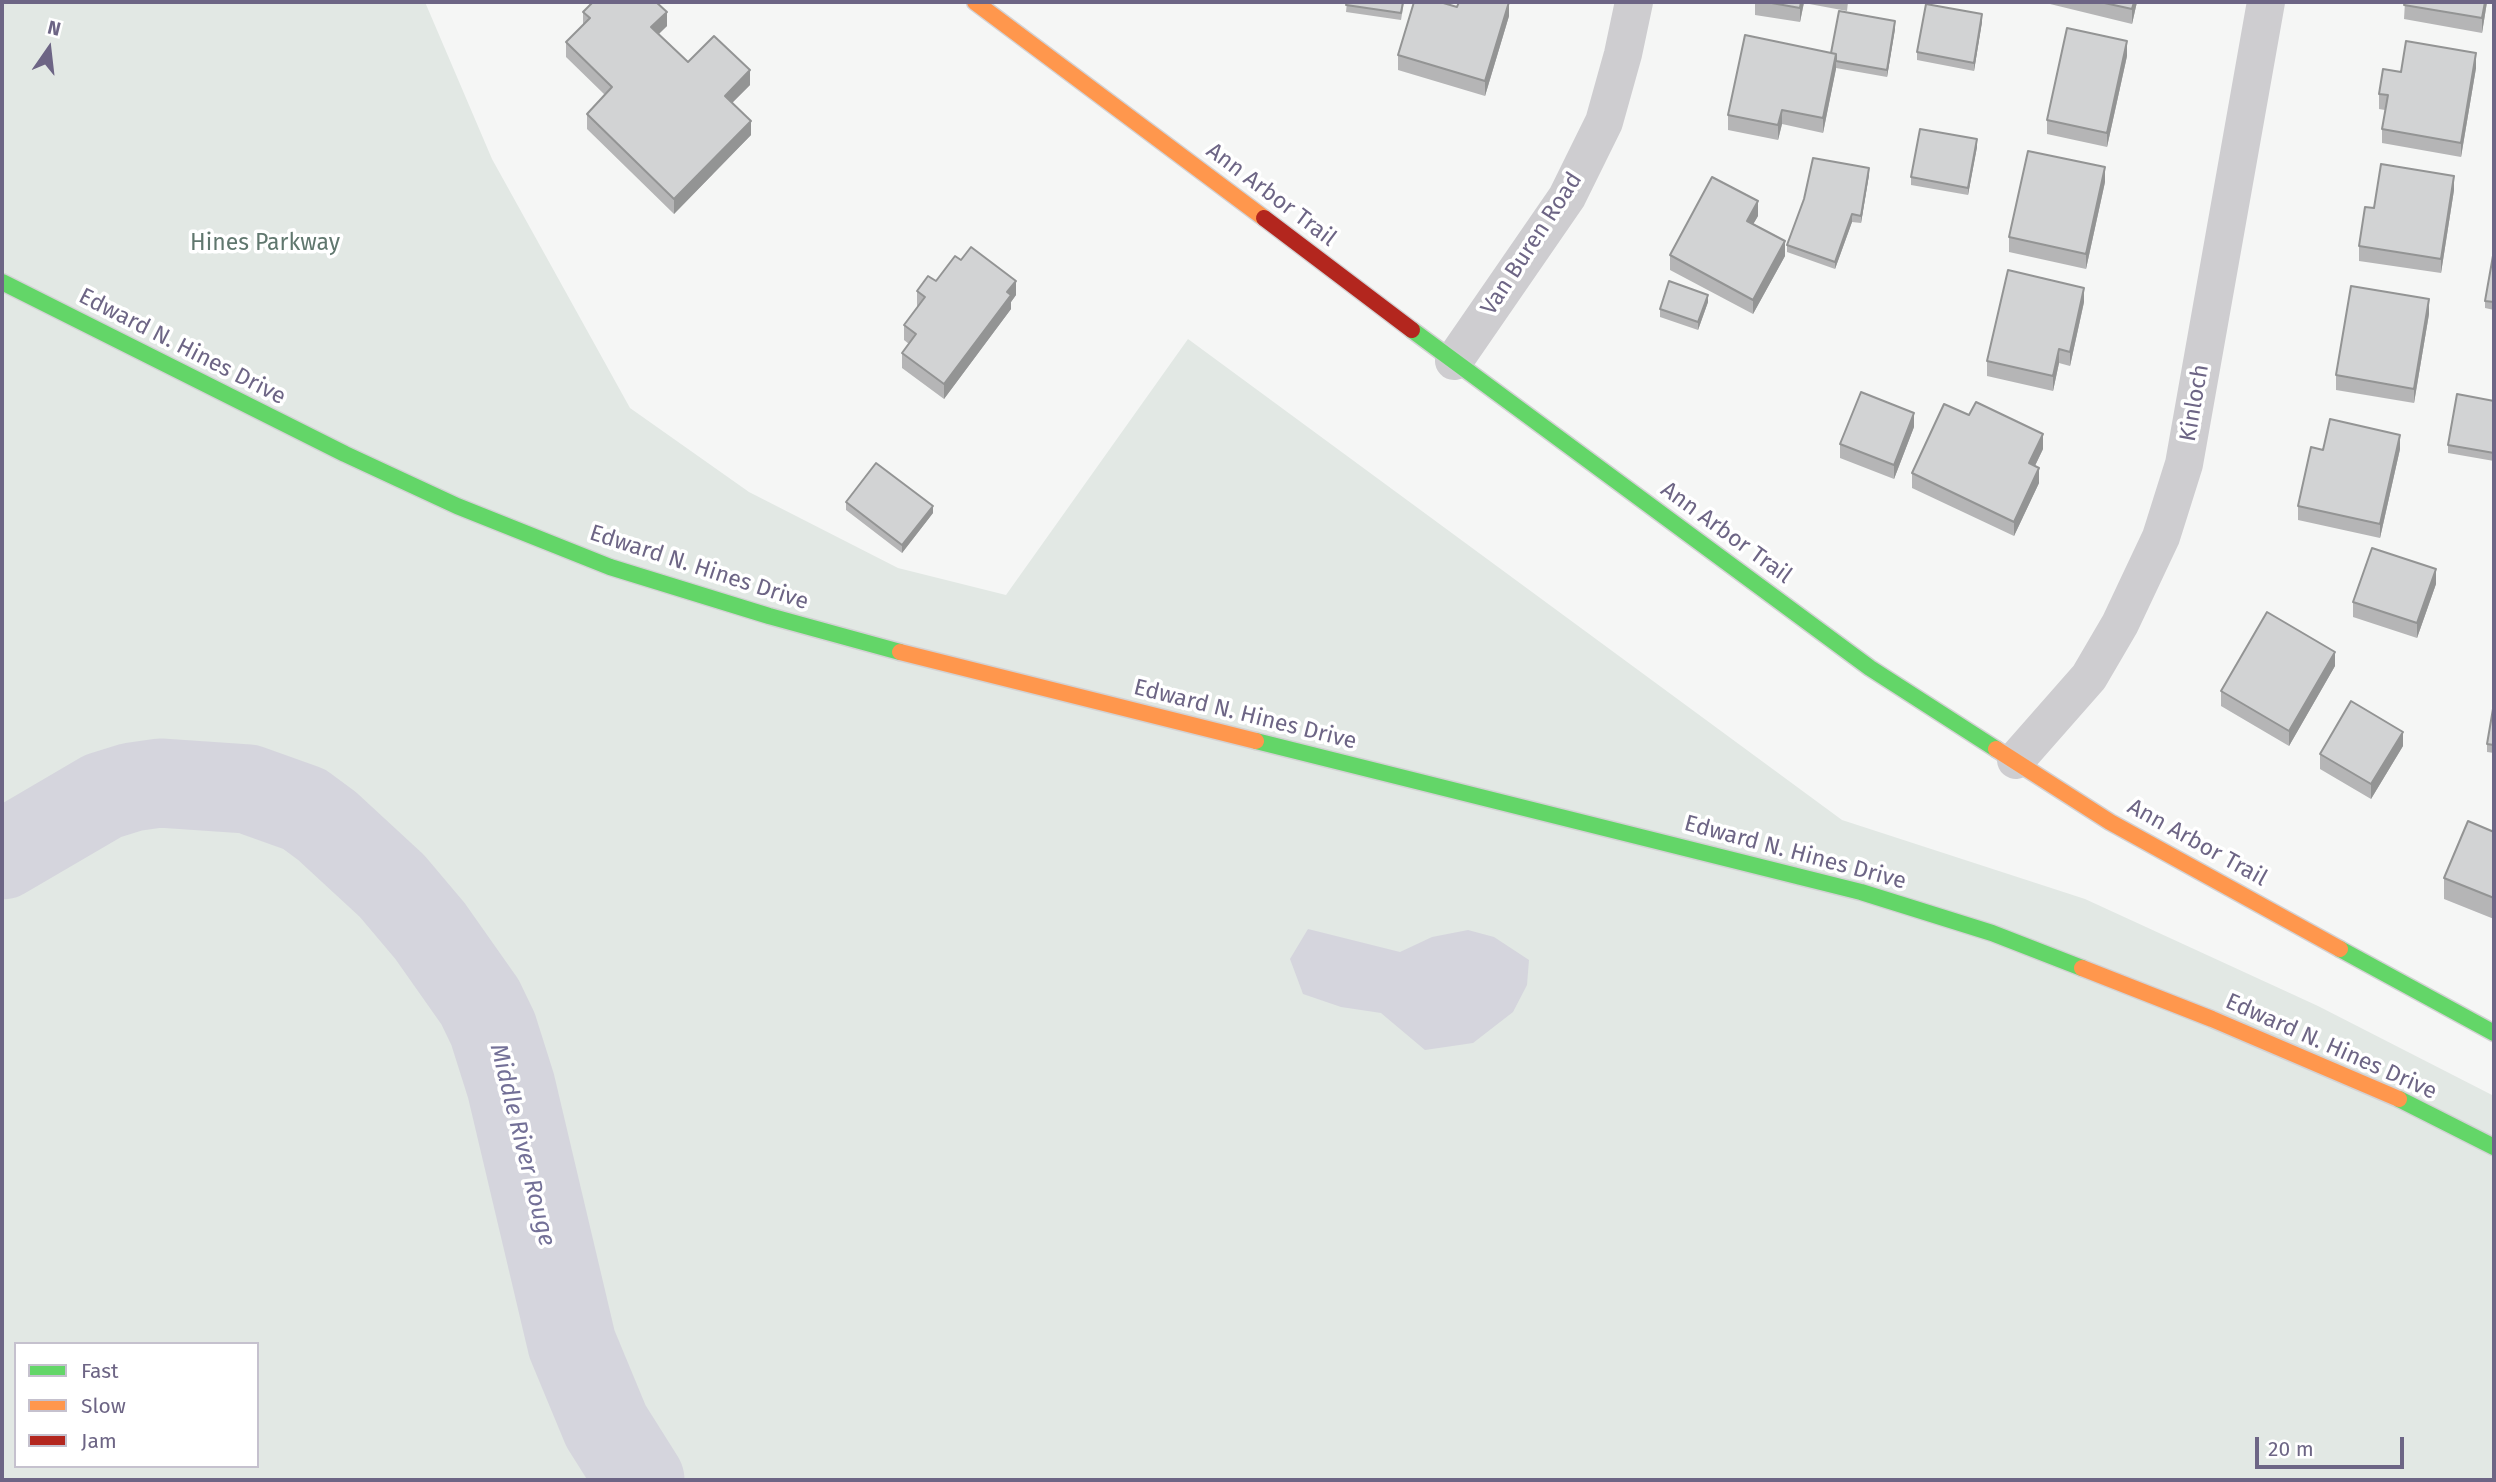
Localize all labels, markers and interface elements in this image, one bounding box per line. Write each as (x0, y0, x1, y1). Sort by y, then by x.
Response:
north arrow (14, 14, 84, 84)
text: N (45, 15, 63, 41)
street label: Ann Arbor Trail (1201, 137, 1341, 253)
street label: Van Buren Road (1476, 167, 1588, 321)
park label: Hines Parkway (190, 230, 340, 258)
street label: Edward N. Hines Drive (74, 283, 290, 411)
street label: Kinloch (2175, 362, 2215, 444)
street label: Ann Arbor Trail (1655, 476, 1797, 590)
street label: Edward N. Hines Drive (586, 520, 812, 616)
street label: Edward N. Hines Drive (1131, 674, 1359, 756)
street label: Ann Arbor Trail (2122, 793, 2272, 893)
street label: Edward N. Hines Drive (1681, 810, 1909, 896)
street label: Edward N. Hines Drive (2221, 988, 2441, 1106)
water label: Middle River Rouge (483, 1041, 561, 1249)
legend (14, 1342, 259, 1468)
text: Fast (81, 1358, 119, 1384)
text: Slow (81, 1393, 126, 1419)
scale bar (2258, 1422, 2407, 1466)
text: Jam (81, 1428, 117, 1454)
text: 20 m (2268, 1436, 2314, 1462)

